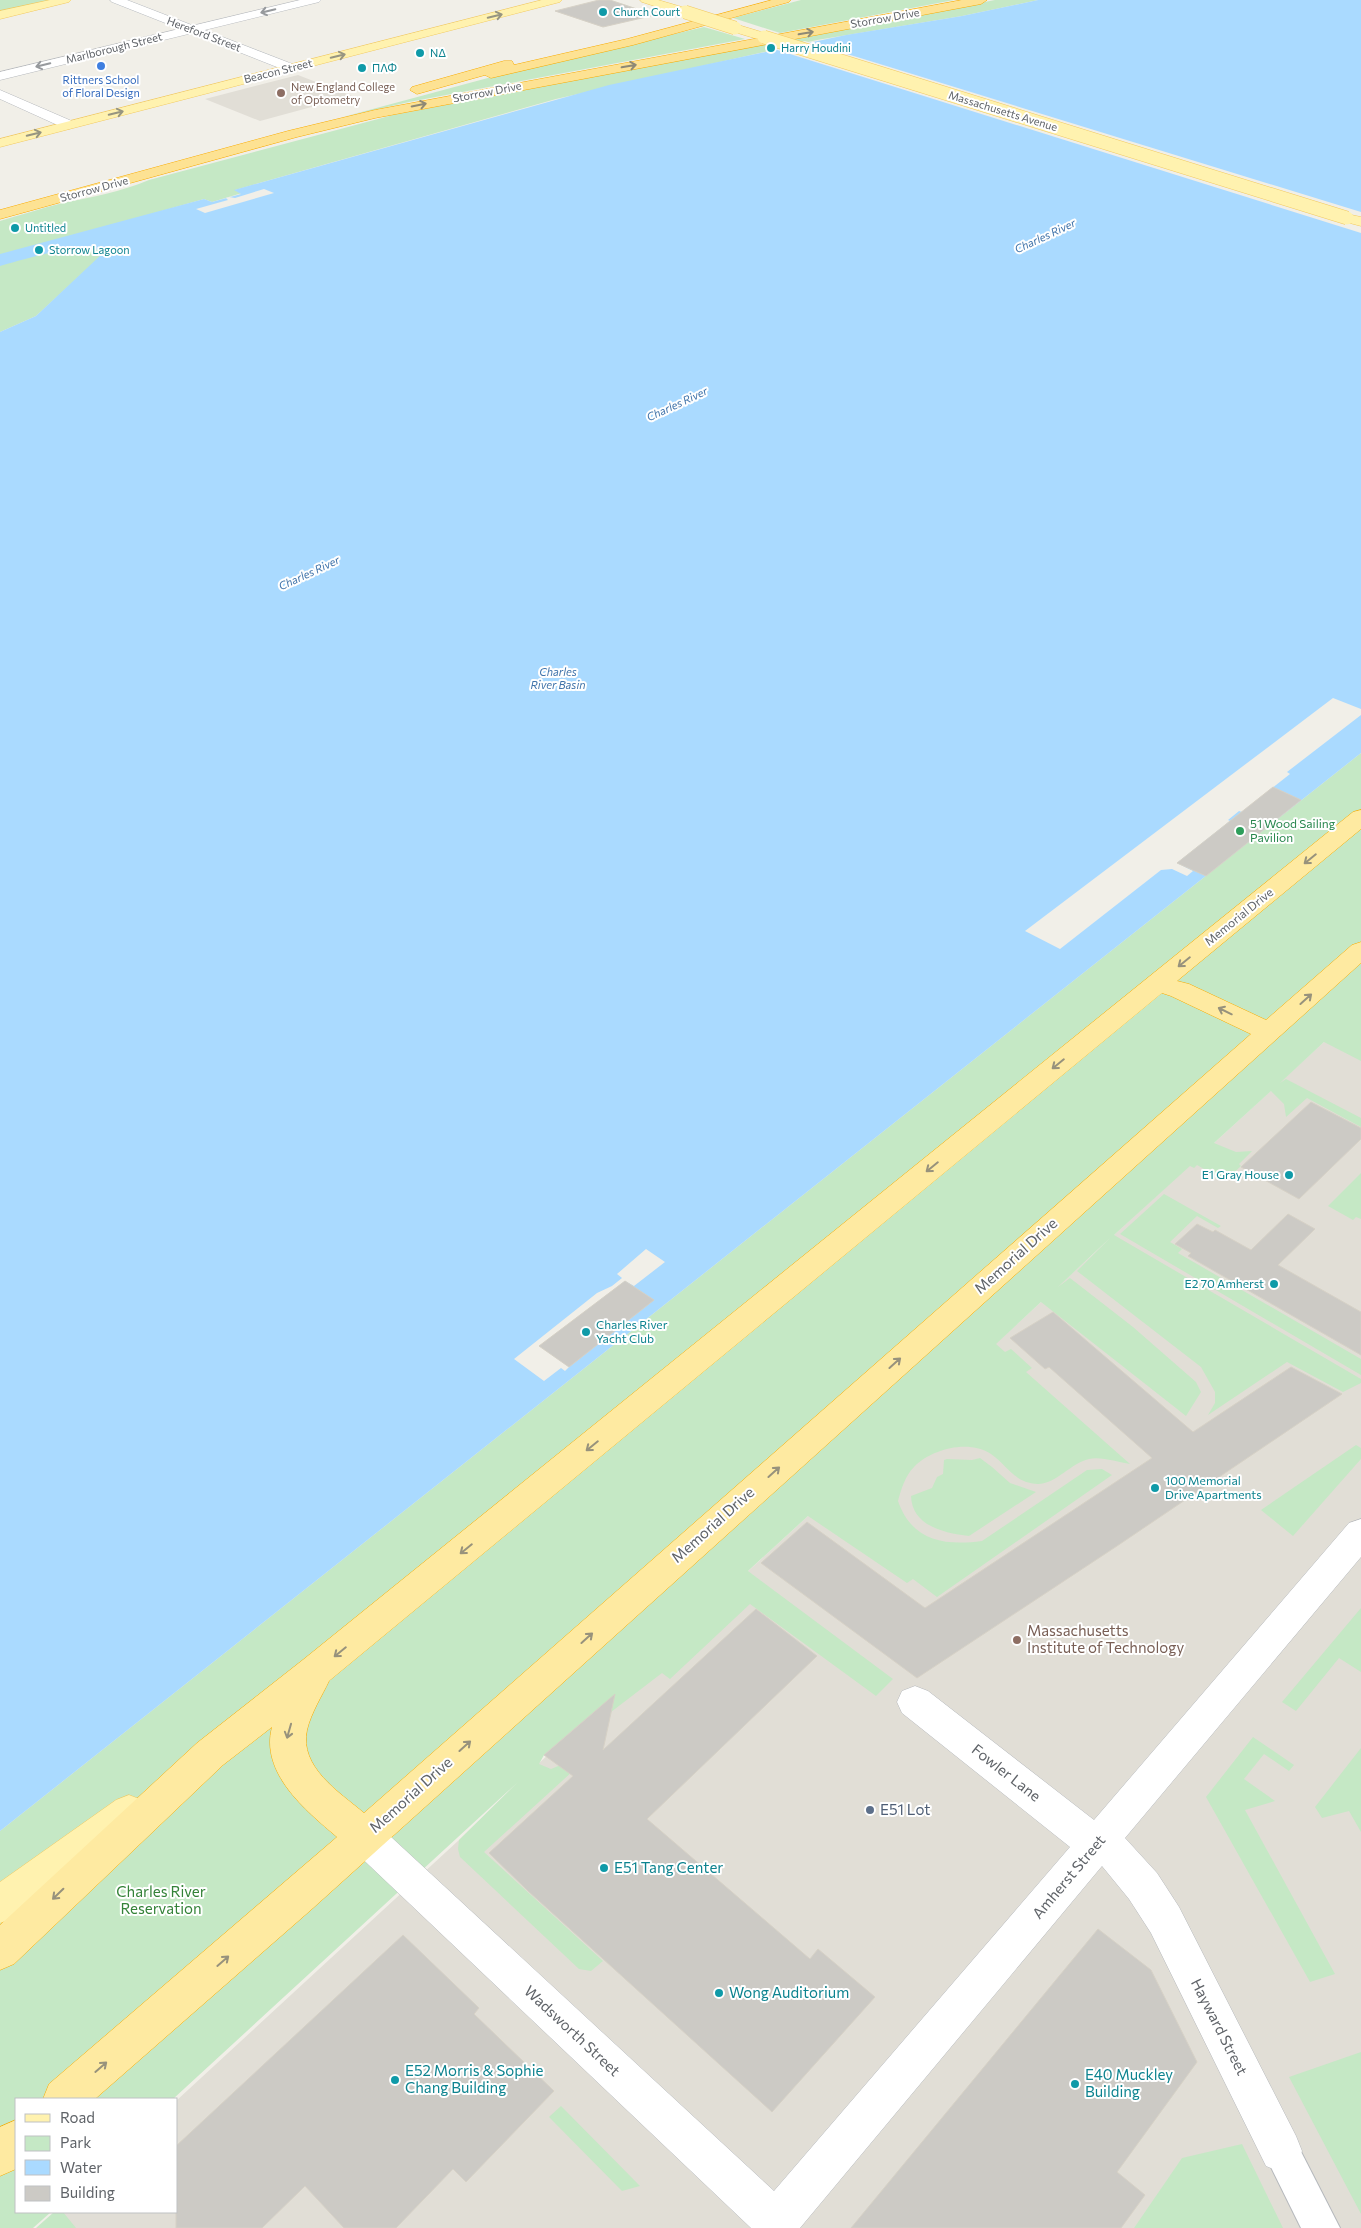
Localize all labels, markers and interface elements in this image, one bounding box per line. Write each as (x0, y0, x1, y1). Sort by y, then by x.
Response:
place label: Church Court (613, 5, 681, 18)
street label: Storrow Drive (849, 5, 921, 30)
marker: Church Court (597, 6, 609, 18)
one-way arrow (260, 7, 276, 16)
one-way arrow (487, 10, 503, 20)
street label: Hereford Street (165, 13, 244, 54)
one-way arrow (797, 28, 813, 37)
street label: Marlborough Street (64, 29, 164, 66)
place label: Harry Houdini (781, 41, 851, 54)
marker: Harry Houdini (765, 42, 777, 54)
place label: ΝΔ (430, 46, 446, 59)
marker: ΝΔ (414, 47, 426, 59)
one-way arrow (329, 51, 345, 60)
street label: Beacon Street (242, 56, 314, 85)
marker: Rittners School of Floral Design (95, 60, 107, 72)
one-way arrow (620, 60, 636, 70)
one-way arrow (35, 61, 51, 70)
place label: ΠΛΦ (372, 61, 397, 74)
marker: ΠΛΦ (356, 62, 368, 74)
place label: Rittners School of Floral Design (62, 73, 140, 99)
street label: Storrow Drive (451, 78, 523, 105)
place label: New England College of Optometry (291, 80, 395, 106)
marker: New England College of Optometry (275, 87, 287, 99)
street label: Massachusetts Avenue (947, 88, 1059, 133)
one-way arrow (411, 100, 427, 109)
one-way arrow (108, 108, 124, 117)
one-way arrow (26, 129, 42, 138)
street label: Storrow Drive (58, 173, 129, 204)
water label: Charles River (1012, 216, 1078, 255)
place label: Untitled (25, 221, 66, 234)
marker: Untitled (9, 222, 21, 234)
place label: Storrow Lagoon (49, 243, 130, 256)
marker: Storrow Lagoon (33, 244, 45, 256)
water label: Charles River (644, 384, 710, 423)
water label: Charles River (276, 553, 342, 592)
water label: Charles River Basin (530, 665, 586, 691)
place label: 51 Wood Sailing Pavilion (1250, 816, 1336, 844)
marker: 51 Wood Sailing Pavilion (1234, 825, 1246, 837)
one-way arrow (1304, 853, 1317, 864)
street label: Memorial Drive (1201, 884, 1275, 948)
one-way arrow (1178, 956, 1191, 967)
one-way arrow (1299, 994, 1312, 1005)
one-way arrow (1218, 1006, 1233, 1015)
one-way arrow (1052, 1059, 1065, 1070)
one-way arrow (926, 1162, 939, 1173)
place label: E1 Gray House (1202, 1167, 1279, 1181)
marker: E1 Gray House (1283, 1169, 1295, 1181)
street label: Memorial Drive (970, 1213, 1060, 1297)
place label: E2 70 Amherst (1185, 1276, 1264, 1290)
marker: E2 70 Amherst (1268, 1278, 1280, 1290)
place label: Charles River Yacht Club (596, 1317, 668, 1345)
marker: Charles River Yacht Club (580, 1326, 592, 1338)
one-way arrow (888, 1358, 901, 1369)
one-way arrow (585, 1441, 598, 1452)
one-way arrow (767, 1466, 780, 1477)
place label: 100 Memorial Drive Apartments (1165, 1473, 1262, 1501)
street label: Memorial Drive (667, 1482, 757, 1566)
marker: 100 Memorial Drive Apartments (1149, 1482, 1161, 1494)
one-way arrow (459, 1543, 472, 1554)
place label: Massachusetts Institute of Technology (1027, 1621, 1184, 1656)
one-way arrow (580, 1632, 593, 1644)
marker: Massachusetts Institute of Technology (1011, 1634, 1023, 1646)
one-way arrow (334, 1646, 347, 1657)
one-way arrow (284, 1722, 294, 1738)
one-way arrow (459, 1740, 472, 1752)
street label: Fowler Lane (969, 1740, 1045, 1805)
street label: Memorial Drive (365, 1752, 455, 1836)
place label: E51 Lot (880, 1800, 930, 1818)
marker: E51 Lot (864, 1804, 876, 1816)
street label: Amherst Street (1028, 1831, 1109, 1922)
place label: E51 Tang Center (614, 1858, 723, 1876)
marker: E51 Tang Center (598, 1862, 610, 1874)
park label: Charles River Reservation (116, 1882, 206, 1917)
one-way arrow (53, 1888, 65, 1900)
one-way arrow (217, 1955, 230, 1966)
street label: Hayward Street (1188, 1975, 1252, 2078)
street label: Wadsworth Street (521, 1981, 624, 2079)
place label: Wong Auditorium (729, 1983, 849, 2001)
marker: Wong Auditorium (713, 1987, 725, 1999)
one-way arrow (94, 2061, 107, 2073)
place label: E52 Morris & Sophie Chang Building (405, 2061, 543, 2096)
place label: E40 Muckley Building (1085, 2065, 1173, 2100)
marker: E52 Morris & Sophie Chang Building (389, 2074, 401, 2086)
marker: E40 Muckley Building (1069, 2078, 1081, 2090)
legend (15, 2098, 178, 2213)
text: Road (60, 2108, 95, 2126)
text: Park (60, 2133, 91, 2151)
text: Water (60, 2158, 102, 2176)
text: Building (60, 2183, 115, 2201)

